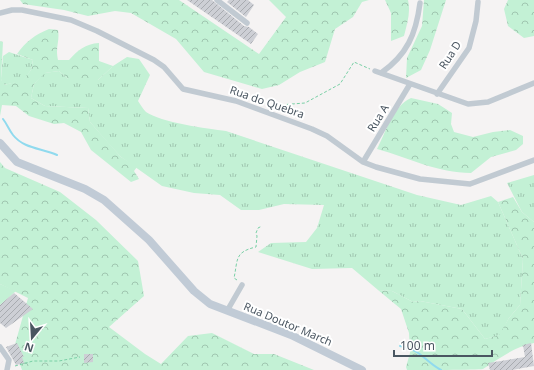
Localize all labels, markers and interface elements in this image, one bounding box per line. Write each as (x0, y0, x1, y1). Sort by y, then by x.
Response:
street label: Rua D (435, 38, 464, 72)
street label: Rua do Quebra (228, 82, 306, 121)
street label: Rua A (363, 100, 392, 134)
street label: Rua Doutor March (242, 298, 335, 349)
north arrow (12, 318, 52, 358)
scale bar (394, 332, 492, 358)
text: 100 m (400, 337, 435, 354)
text: N (22, 339, 35, 357)

